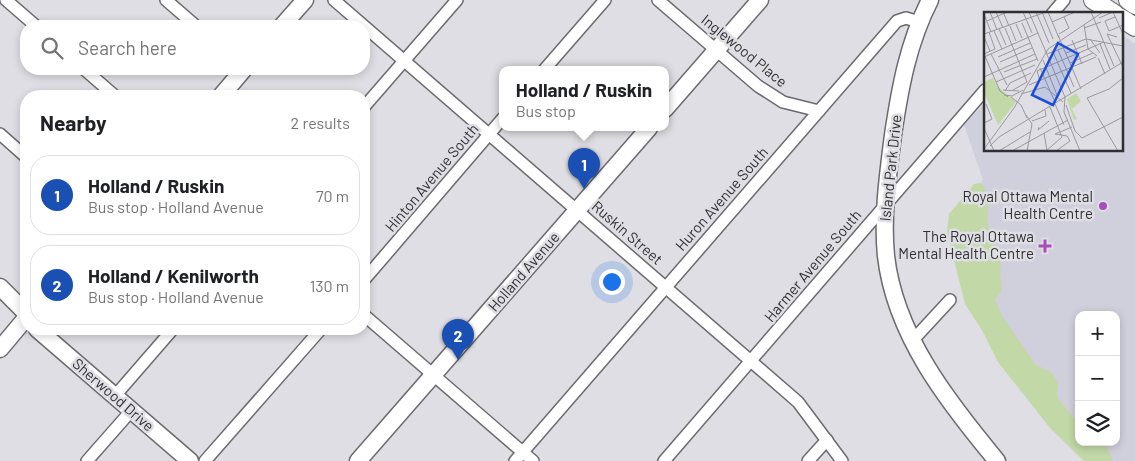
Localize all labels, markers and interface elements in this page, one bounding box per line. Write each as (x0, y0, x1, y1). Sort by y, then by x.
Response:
street label: Inglewood Place (698, 10, 791, 90)
inset map (984, 12, 1122, 151)
search box (20, 20, 370, 75)
icon: search (38, 34, 66, 62)
text: Search here (78, 36, 177, 59)
popup (499, 66, 669, 131)
text: Holland / Ruskin (516, 78, 652, 101)
text: Bus stop (516, 101, 576, 120)
text: Nearby (40, 110, 106, 135)
text: 2 results (291, 113, 350, 132)
street label: Island Park Drive (875, 114, 905, 222)
street label: Hinton Avenue South (381, 120, 482, 235)
street label: Huron Avenue South (671, 143, 771, 254)
pin: 1 (568, 148, 600, 189)
text: Holland / Ruskin (88, 174, 224, 197)
text: 1 (54, 186, 60, 205)
text: 70 m (316, 186, 349, 205)
place label: Royal Ottawa Mental Health Centre (963, 187, 1093, 222)
text: Bus stop · Holland Avenue (88, 197, 264, 216)
street label: Ruskin Street (589, 197, 667, 268)
marker: Royal Ottawa Mental Health Centre (1097, 200, 1109, 212)
street label: Harmer Avenue South (760, 206, 864, 325)
place label: The Royal Ottawa Mental Health Centre (898, 227, 1034, 262)
street label: Holland Avenue (484, 228, 563, 315)
marker: The Royal Ottawa Mental Health Centre (1038, 239, 1052, 253)
text: Holland / Kenilworth (88, 264, 259, 287)
your location (599, 269, 625, 295)
text: 2 (53, 276, 61, 295)
text: 130 m (310, 276, 349, 295)
text: Bus stop · Holland Avenue (88, 287, 264, 306)
map controls (1075, 311, 1120, 446)
button: + (1075, 311, 1120, 356)
pin: 2 (442, 319, 474, 360)
street label: Sherwood Drive (69, 354, 158, 435)
button: − (1075, 356, 1120, 401)
button: layers (1075, 401, 1120, 446)

